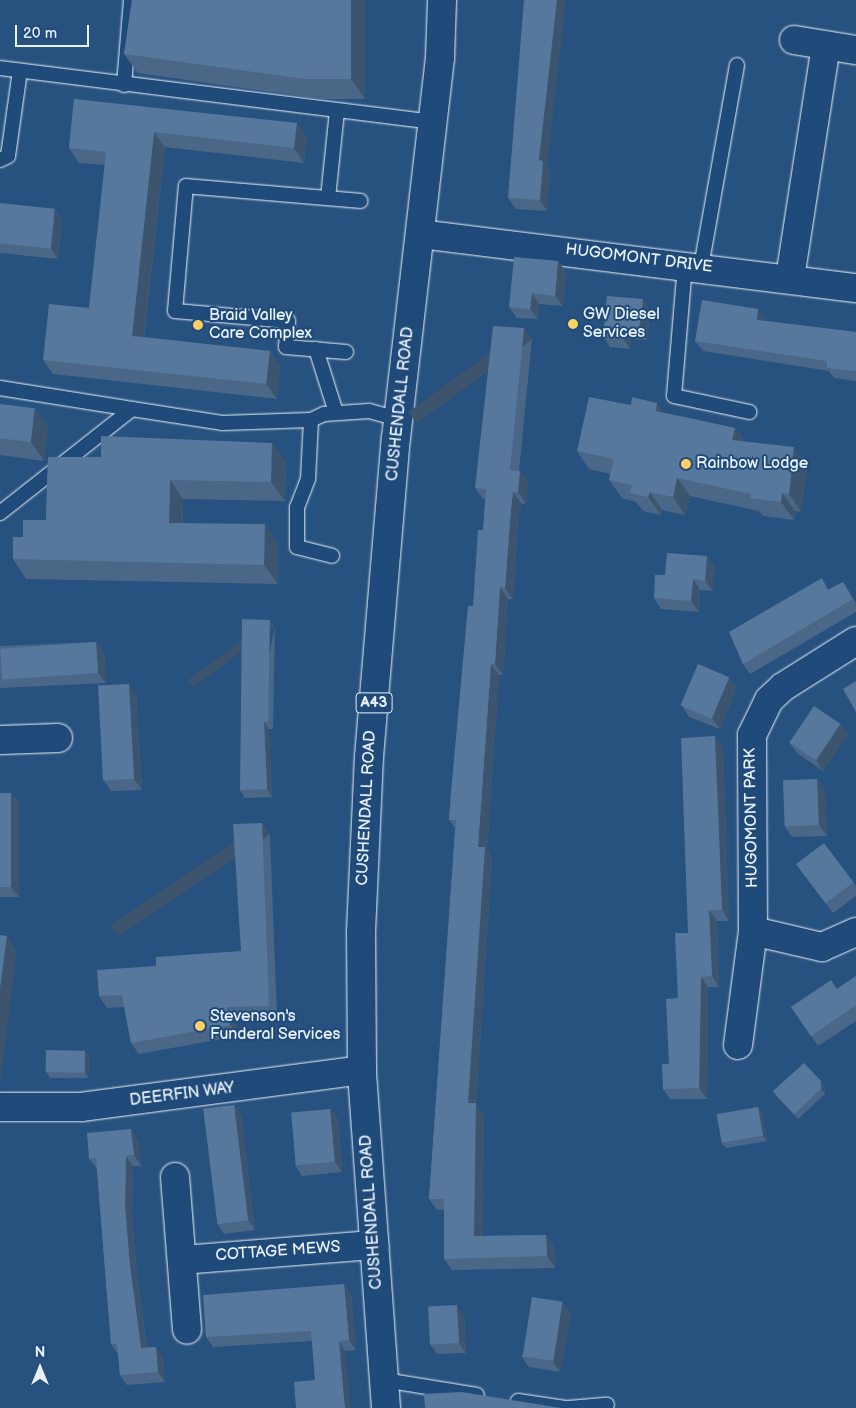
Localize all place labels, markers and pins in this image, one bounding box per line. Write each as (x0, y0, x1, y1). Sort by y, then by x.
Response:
place label: GW Diesel Services (583, 305, 660, 343)
place label: Braid Valley Care Complex (209, 306, 312, 344)
marker: Braid Valley Care Complex (191, 318, 205, 332)
marker: GW Diesel Services (567, 318, 579, 330)
place label: Rainbow Lodge (696, 454, 808, 474)
marker: Rainbow Lodge (680, 458, 692, 470)
place label: Stevenson's Funderal Services (210, 1007, 341, 1045)
marker: Stevenson's Funderal Services (194, 1020, 206, 1032)

